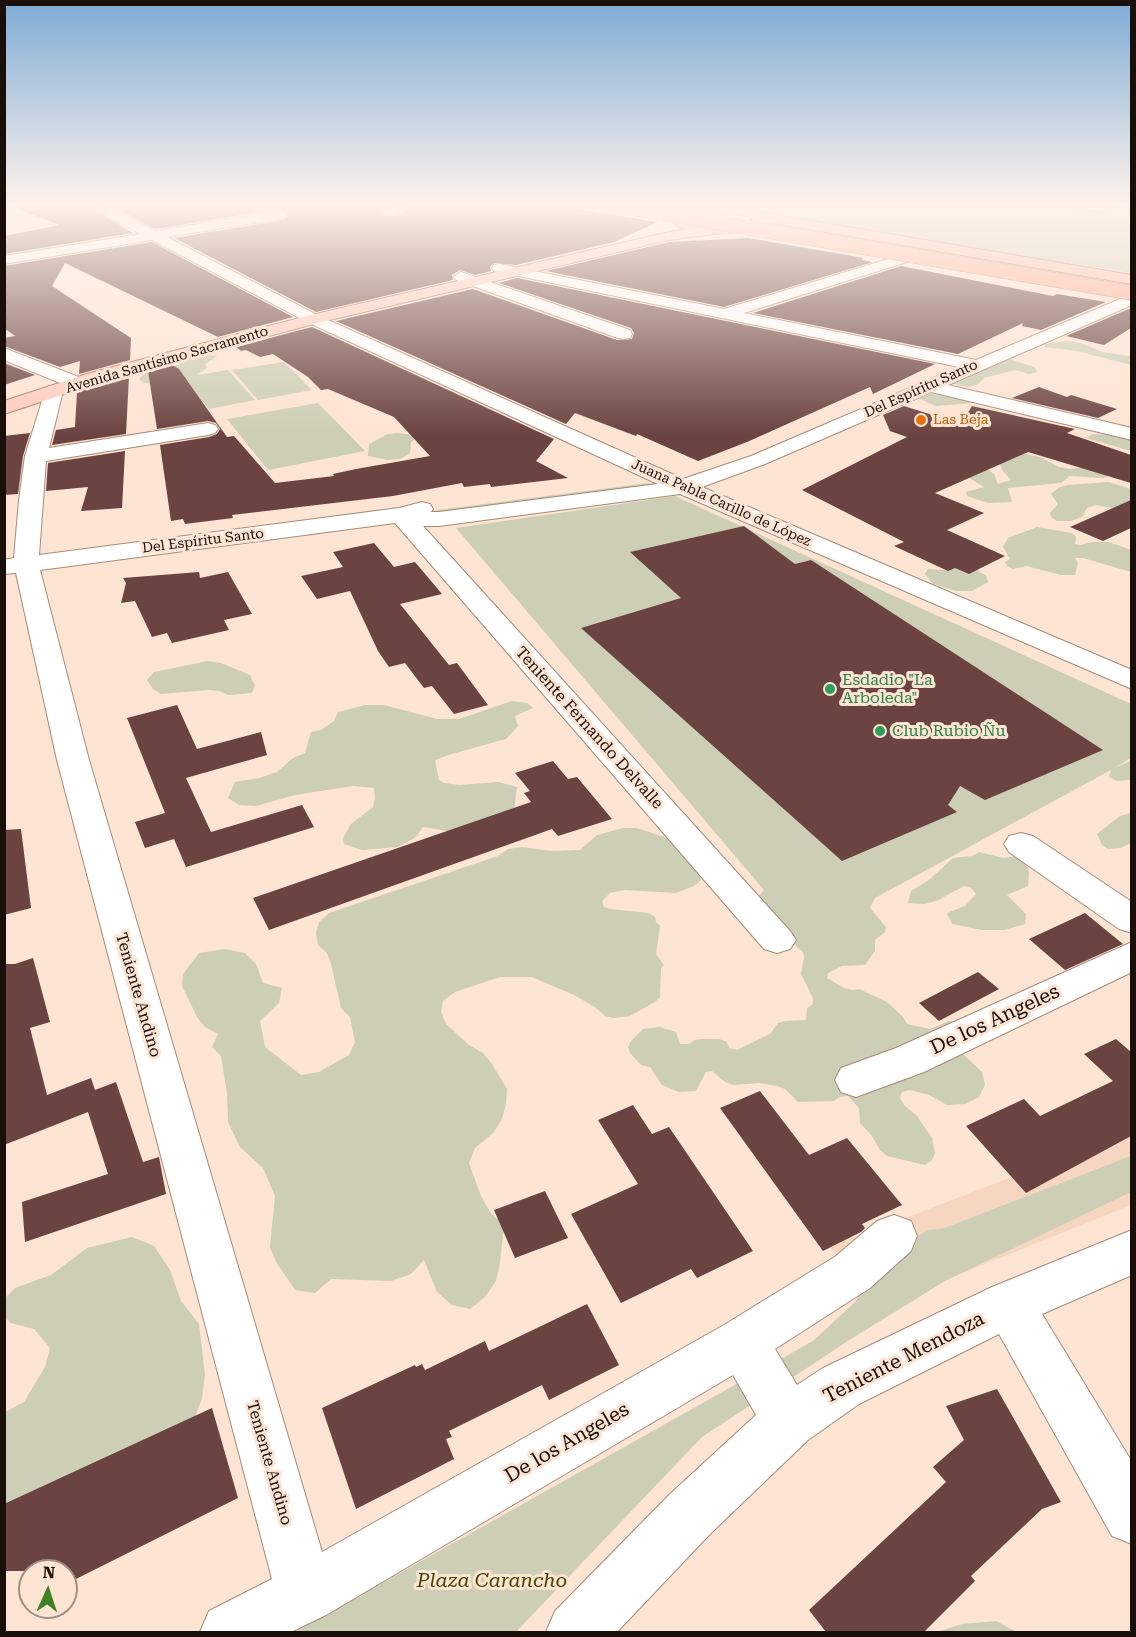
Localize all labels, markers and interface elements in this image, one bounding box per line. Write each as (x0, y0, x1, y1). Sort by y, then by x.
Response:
street label: Avenida Santísimo Sacramento (64, 323, 270, 397)
street label: Del Espíritu Santo (862, 356, 980, 422)
place label: Las Beja (933, 412, 988, 428)
marker: Las Beja (914, 413, 928, 427)
street label: Juana Pabla Carillo de López (629, 456, 813, 550)
street label: Del Espíritu Santo (141, 525, 265, 557)
street label: Teniente Fernando Delvalle (511, 643, 667, 813)
place label: Esdadio "La Arboleda" (842, 670, 933, 708)
marker: Esdadio "La Arboleda" (823, 682, 837, 696)
place label: Club Rubio Ñu (892, 721, 1005, 741)
marker: Club Rubio Ñu (873, 724, 887, 738)
street label: Teniente Andino (111, 931, 165, 1059)
street label: De los Angeles (927, 980, 1063, 1060)
street label: Teniente Mendoza (819, 1307, 989, 1409)
street label: De los Angeles (500, 1398, 634, 1488)
street label: Teniente Andino (242, 1399, 296, 1527)
north arrow (18, 1559, 78, 1619)
text: N (42, 1563, 56, 1582)
park label: Plaza Carancho (417, 1569, 567, 1593)

